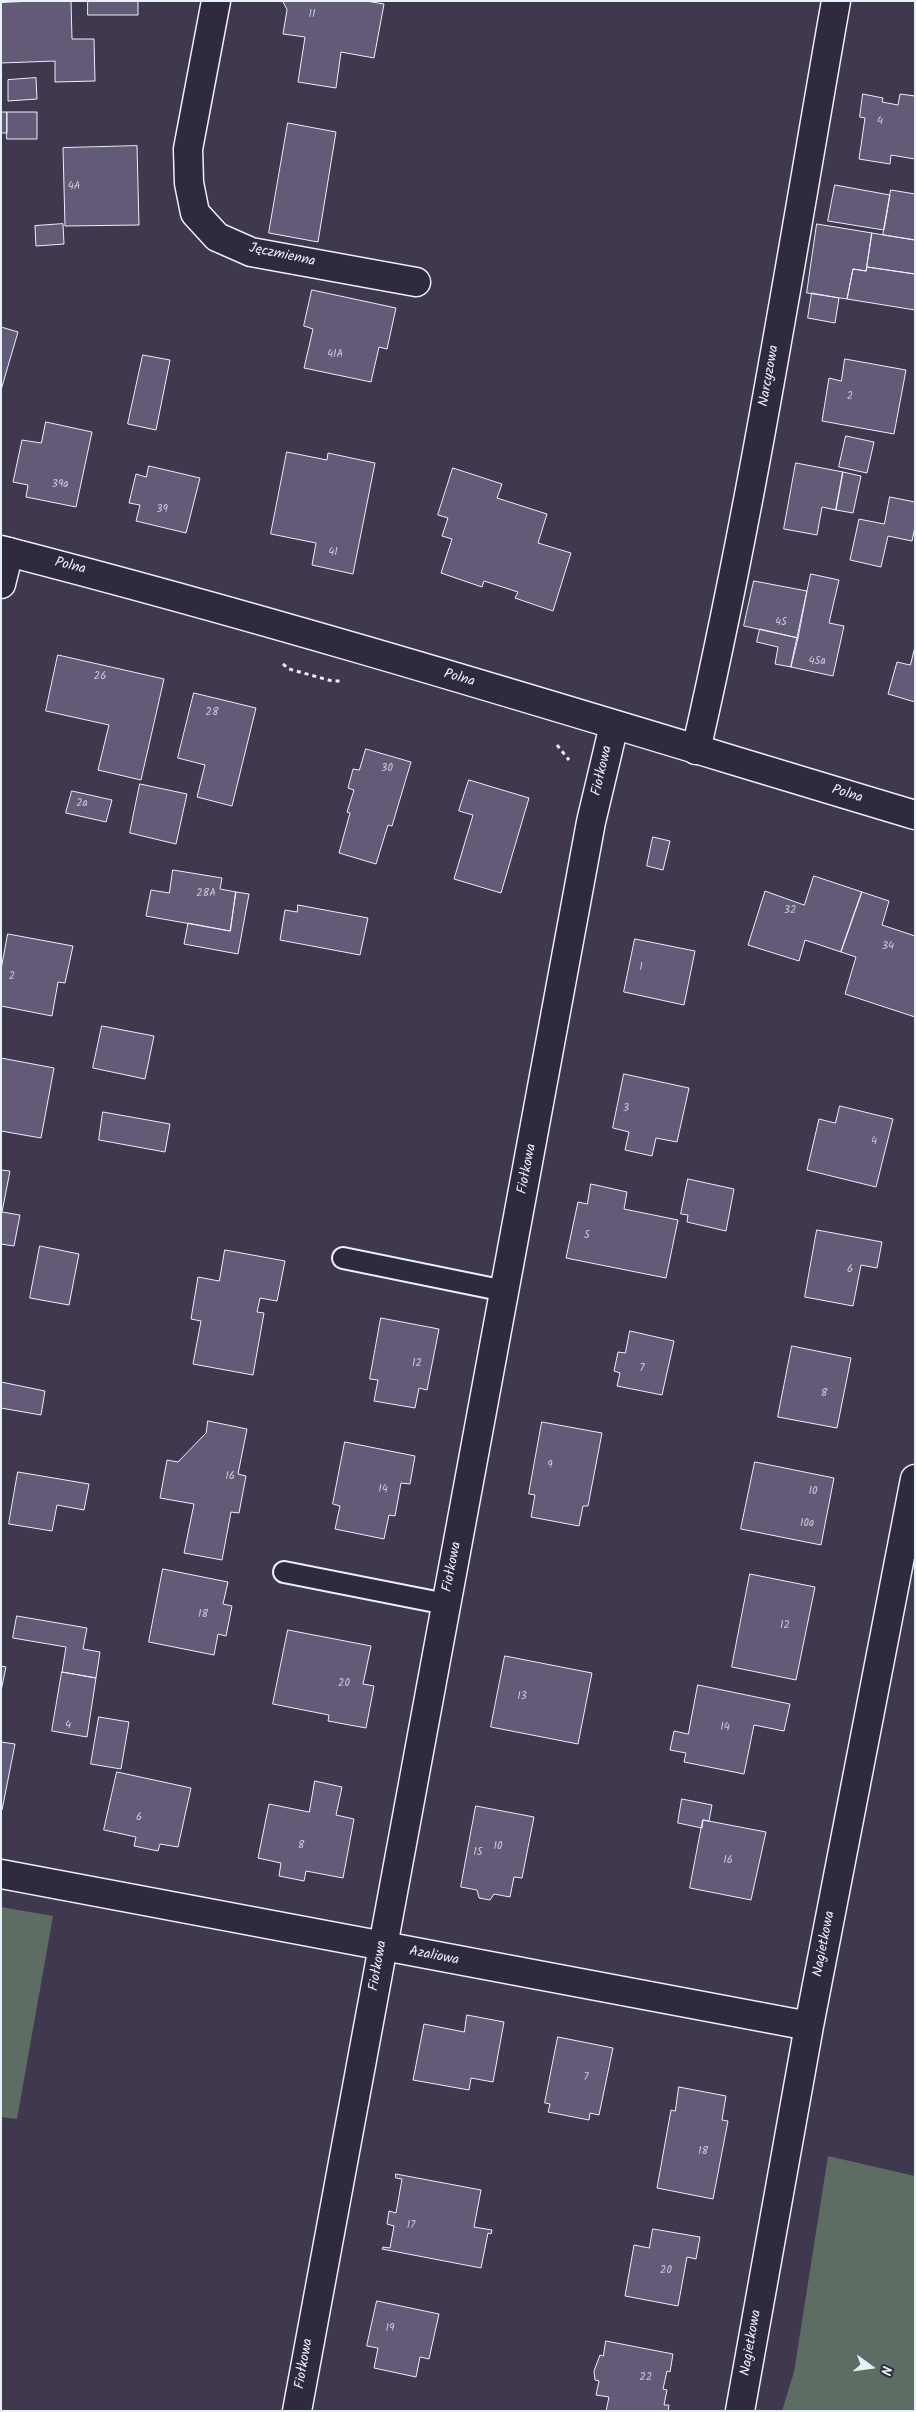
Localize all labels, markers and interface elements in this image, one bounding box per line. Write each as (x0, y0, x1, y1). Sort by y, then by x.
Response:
house number: 11 (309, 8, 315, 22)
house number: 4 (877, 115, 883, 129)
house number: 4A (68, 180, 80, 194)
street label: Jęczmienna (247, 241, 317, 271)
street label: Narcyzowa (756, 344, 784, 408)
house number: 41A (327, 348, 343, 362)
house number: 2 (847, 390, 853, 404)
house number: 39a (52, 478, 68, 492)
house number: 39 (156, 503, 168, 517)
house number: 41 (328, 546, 338, 560)
street label: Polna (53, 555, 87, 579)
house number: 45 (775, 616, 787, 630)
house number: 45a (808, 655, 826, 669)
street label: Polna (442, 667, 476, 691)
house number: 26 (94, 670, 106, 684)
house number: 28 (205, 706, 219, 720)
street label: Fiołkowa (589, 744, 617, 798)
house number: 30 (381, 762, 393, 776)
street label: Polna (830, 782, 864, 808)
house number: 2a (76, 797, 88, 811)
house number: 28A (196, 887, 216, 901)
house number: 32 (784, 904, 796, 918)
house number: 34 (882, 940, 894, 954)
house number: 1 (639, 961, 643, 975)
house number: 2 (9, 970, 15, 984)
house number: 3 (623, 1102, 629, 1116)
house number: 4 (871, 1135, 877, 1149)
street label: Fiołkowa (515, 1142, 541, 1196)
house number: 5 (584, 1229, 590, 1243)
house number: 6 (847, 1263, 853, 1277)
house number: 12 (412, 1357, 422, 1371)
house number: 7 (639, 1362, 645, 1376)
house number: 8 (821, 1387, 827, 1401)
house number: 9 (547, 1459, 553, 1473)
house number: 16 (225, 1470, 235, 1484)
house number: 14 (378, 1483, 388, 1497)
house number: 10 (809, 1485, 817, 1499)
house number: 10a (800, 1517, 814, 1531)
street label: Fiołkowa (440, 1540, 466, 1594)
house number: 18 (198, 1608, 208, 1622)
house number: 12 (780, 1619, 790, 1633)
house number: 20 (338, 1677, 350, 1691)
house number: 13 (517, 1690, 527, 1704)
house number: 4 (65, 1719, 71, 1733)
house number: 14 (720, 1721, 730, 1735)
house number: 6 (136, 1811, 142, 1825)
house number: 8 (298, 1839, 304, 1853)
house number: 10 (494, 1840, 502, 1854)
house number: 15 (473, 1846, 483, 1860)
house number: 16 (723, 1854, 733, 1868)
street label: Nagietkowa (810, 1910, 840, 1978)
street label: Fiołkowa (366, 1939, 392, 1993)
street label: Azaliowa (408, 1944, 460, 1970)
house number: 7 (583, 2071, 589, 2085)
house number: 18 (698, 2145, 708, 2159)
house number: 17 (407, 2219, 415, 2233)
house number: 20 (660, 2264, 672, 2278)
street label: Nagietkowa (738, 2309, 766, 2377)
house number: 19 (386, 2322, 394, 2336)
street label: Fiołkowa (292, 2337, 318, 2391)
north arrow (846, 2342, 896, 2392)
text: N (874, 2364, 897, 2378)
house number: 22 (640, 2371, 652, 2385)

